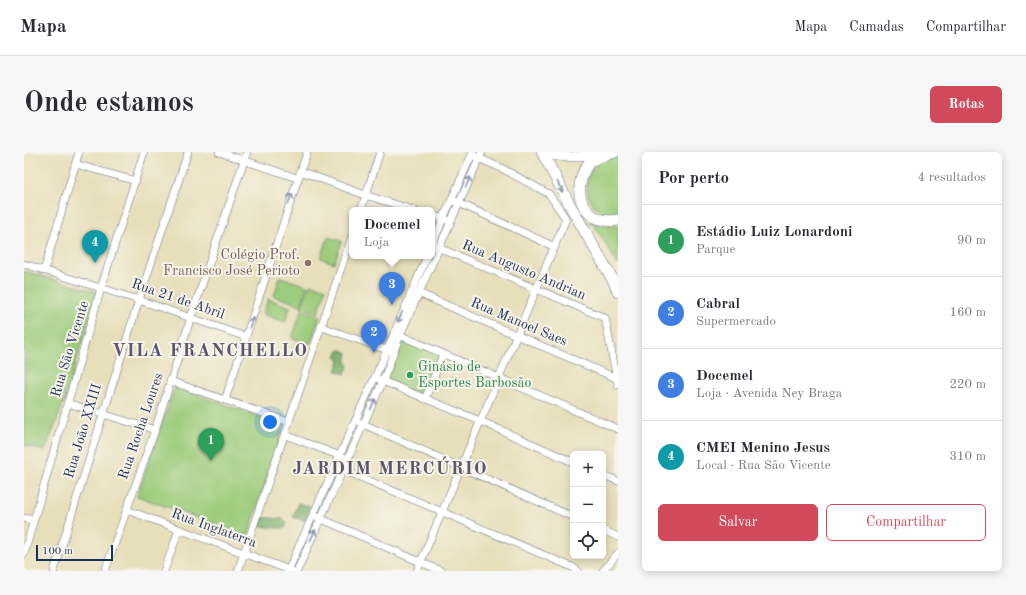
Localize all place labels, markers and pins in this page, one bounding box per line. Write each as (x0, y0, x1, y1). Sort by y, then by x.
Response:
pin: 4 (82, 230, 108, 263)
place label: Colégio Prof. Francisco José Perioto (163, 248, 300, 278)
marker: Colégio Prof. Francisco José Perioto (303, 258, 313, 268)
pin: 3 (379, 272, 405, 305)
pin: 2 (361, 320, 387, 353)
place label: Ginásio de Esportes Barbosão (418, 360, 531, 390)
marker: Ginásio de Esportes Barbosão (405, 370, 415, 380)
pin: 1 (198, 428, 224, 461)

